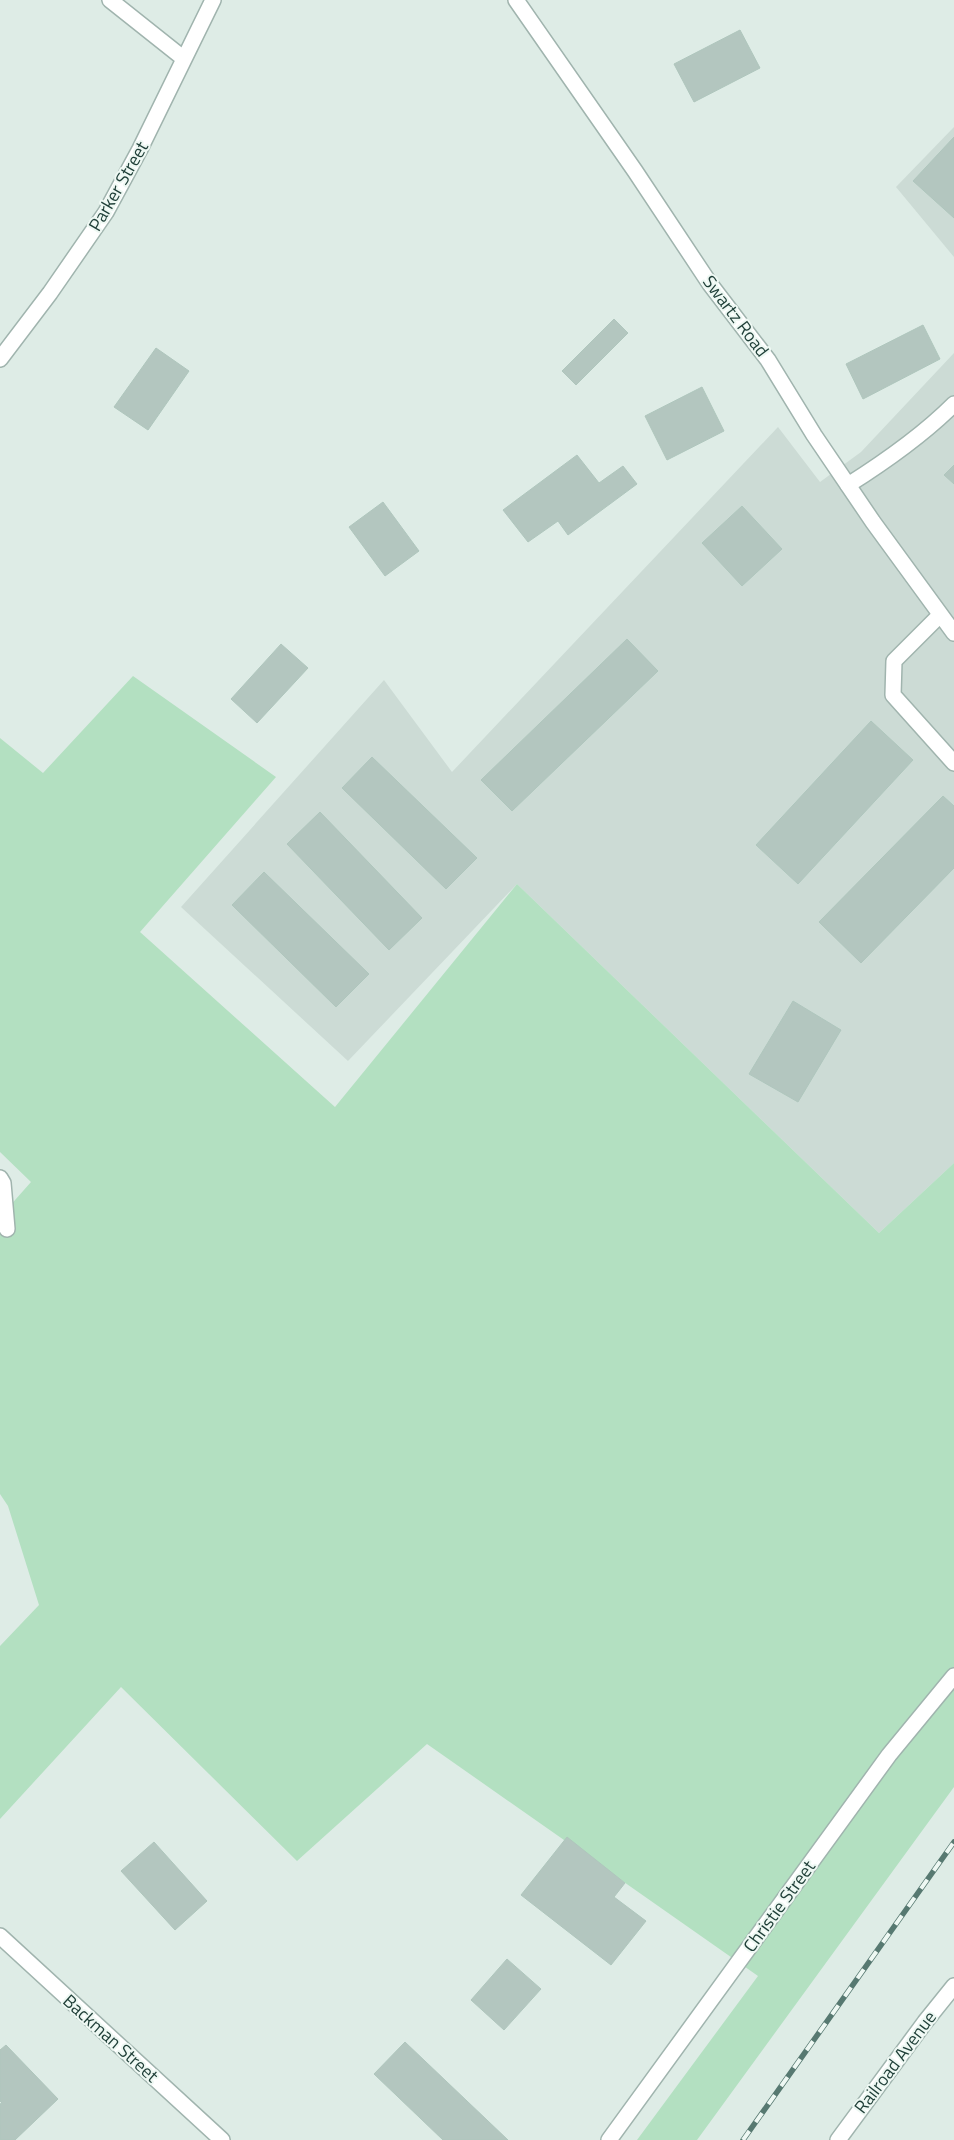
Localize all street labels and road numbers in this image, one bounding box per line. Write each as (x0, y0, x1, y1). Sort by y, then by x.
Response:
street label: Parker Street (81, 135, 155, 236)
street label: Swartz Road (696, 270, 776, 362)
street label: Christie Street (736, 1854, 822, 1958)
street label: Backman Street (57, 1988, 165, 2089)
street label: Railroad Avenue (847, 2005, 943, 2119)

